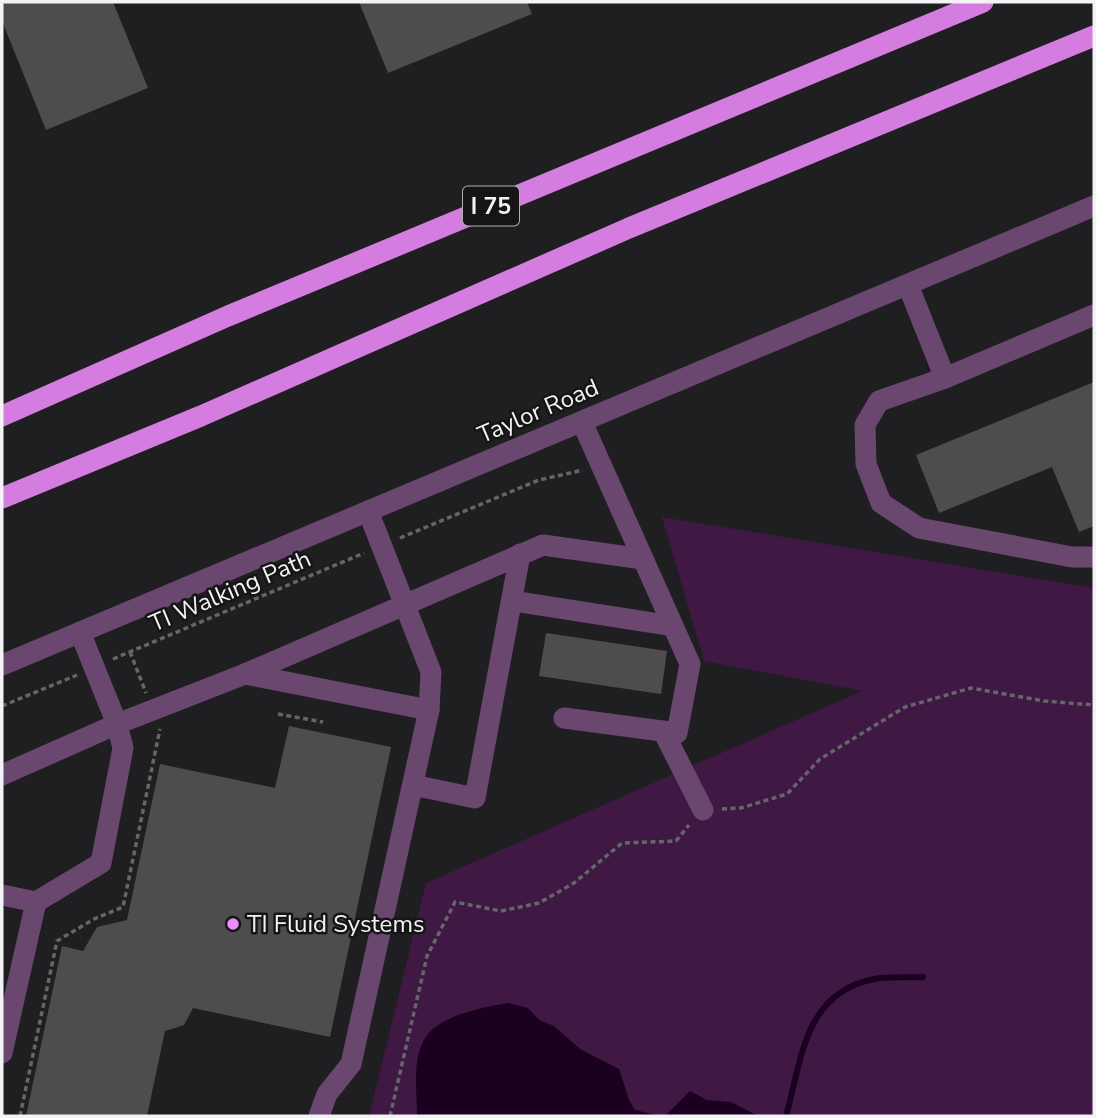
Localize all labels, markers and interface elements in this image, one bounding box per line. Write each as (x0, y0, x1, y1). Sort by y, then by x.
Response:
road number: I 75 (463, 186, 519, 226)
street label: Taylor Road (473, 371, 603, 451)
street label: TI Walking Path (144, 543, 316, 639)
place label: TI Fluid Systems (247, 908, 424, 940)
marker: TI Fluid Systems (225, 916, 241, 932)

